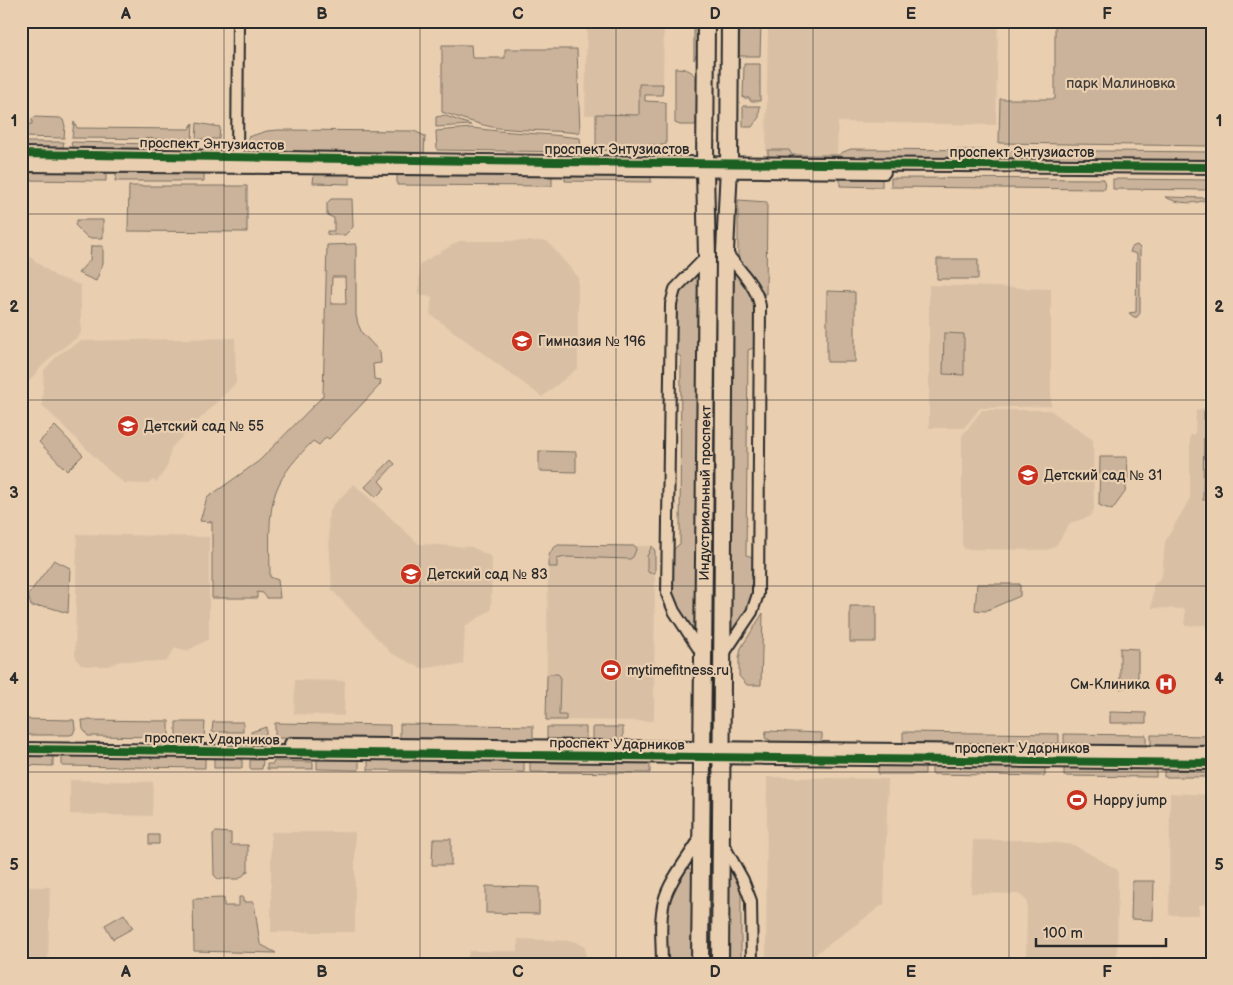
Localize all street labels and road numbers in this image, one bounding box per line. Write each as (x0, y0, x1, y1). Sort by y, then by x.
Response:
street label: проспект Энтузиастов (139, 134, 285, 154)
street label: проспект Энтузиастов (545, 141, 690, 158)
street label: проспект Энтузиастов (950, 144, 1095, 161)
street label: Индустриальный проспект (695, 405, 714, 581)
street label: проспект Ударников (144, 729, 280, 749)
street label: проспект Ударников (549, 734, 685, 754)
street label: проспект Ударников (954, 740, 1090, 757)

